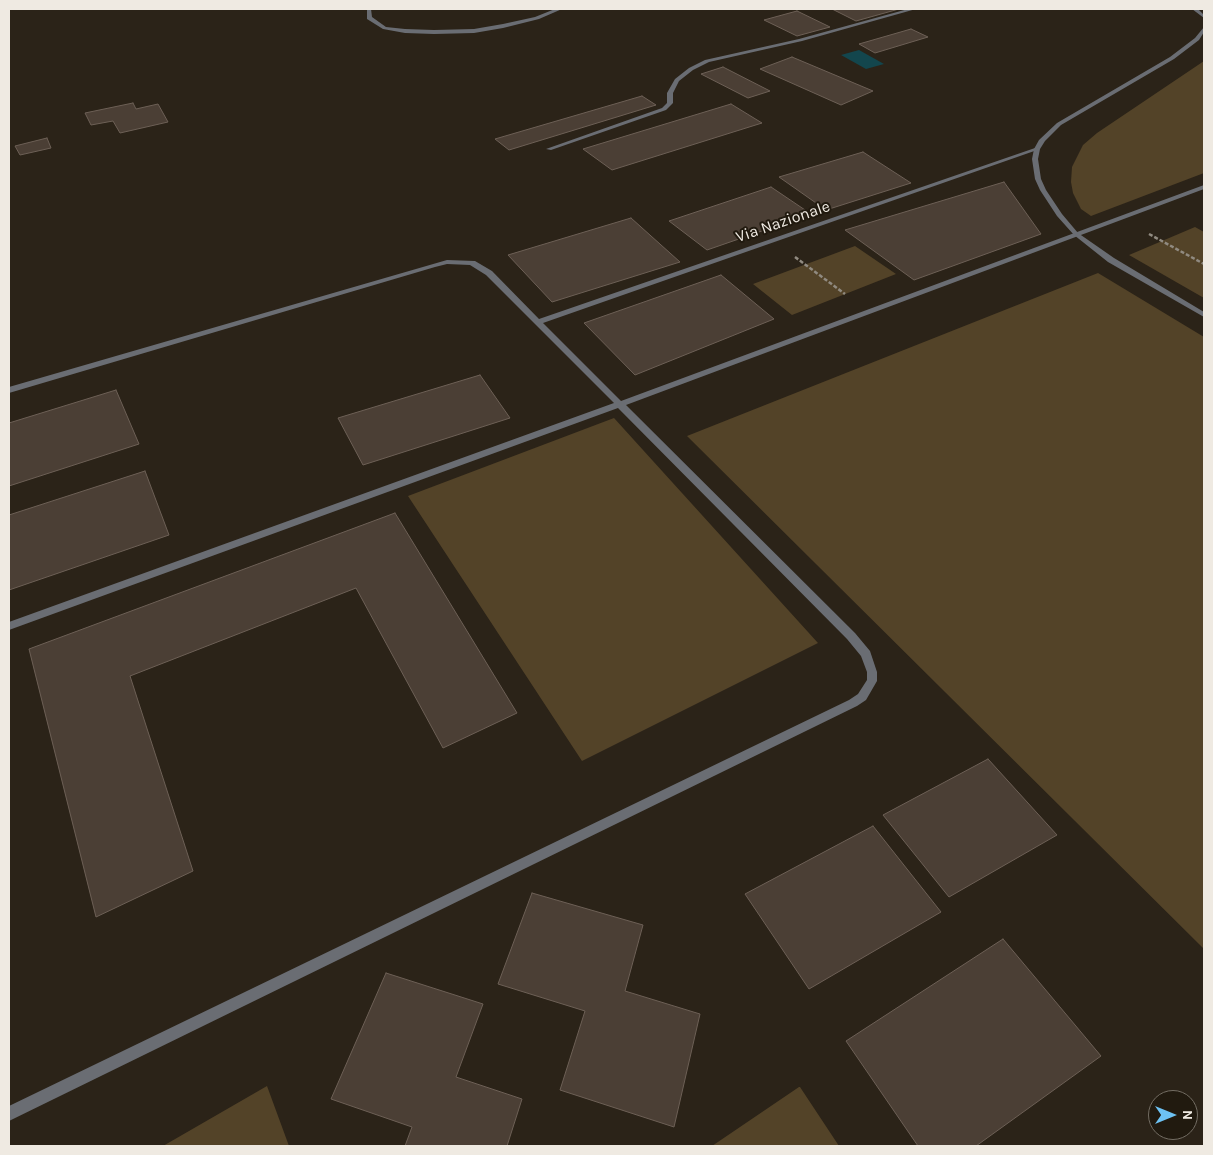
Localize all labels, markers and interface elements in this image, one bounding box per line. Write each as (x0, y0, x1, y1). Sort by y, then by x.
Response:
street label: Via Nazionale (733, 197, 833, 247)
north arrow (1148, 1090, 1198, 1140)
text: N (1179, 1110, 1196, 1120)

